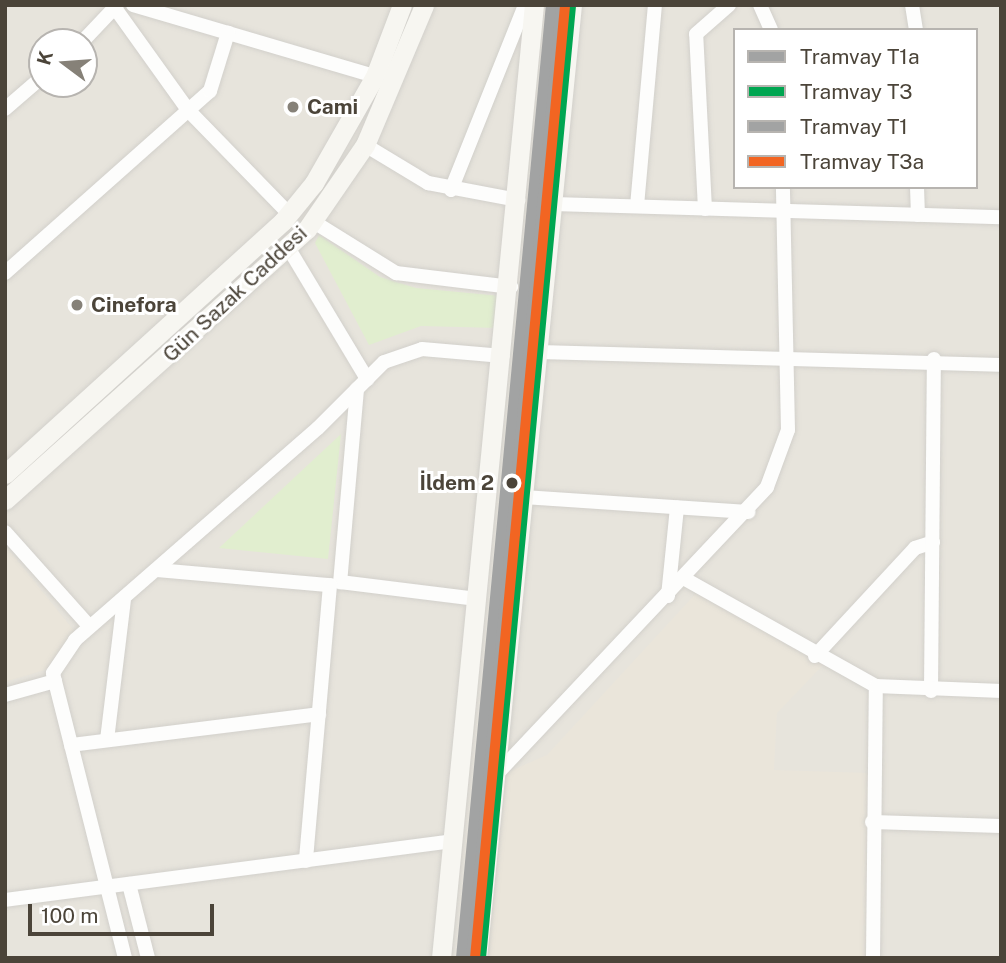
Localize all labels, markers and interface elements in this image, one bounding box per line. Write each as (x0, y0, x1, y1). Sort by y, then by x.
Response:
north arrow (28, 28, 98, 98)
legend (733, 28, 978, 189)
text: Tramvay T1a (800, 44, 920, 69)
text: K (32, 48, 57, 67)
text: Tramvay T3 (800, 79, 913, 104)
place label: Cami (307, 94, 358, 120)
marker: Cami (285, 99, 301, 115)
text: Tramvay T1 (800, 114, 908, 139)
text: Tramvay T3a (800, 149, 924, 174)
street label: Gün Sazak Caddesi (158, 221, 312, 367)
place label: Cinefora (91, 292, 177, 318)
marker: Cinefora (69, 297, 85, 313)
place label: İldem 2 (420, 470, 494, 496)
marker: İldem 2 (500, 471, 524, 495)
scale bar (32, 890, 217, 934)
text: 100 m (41, 903, 98, 928)

